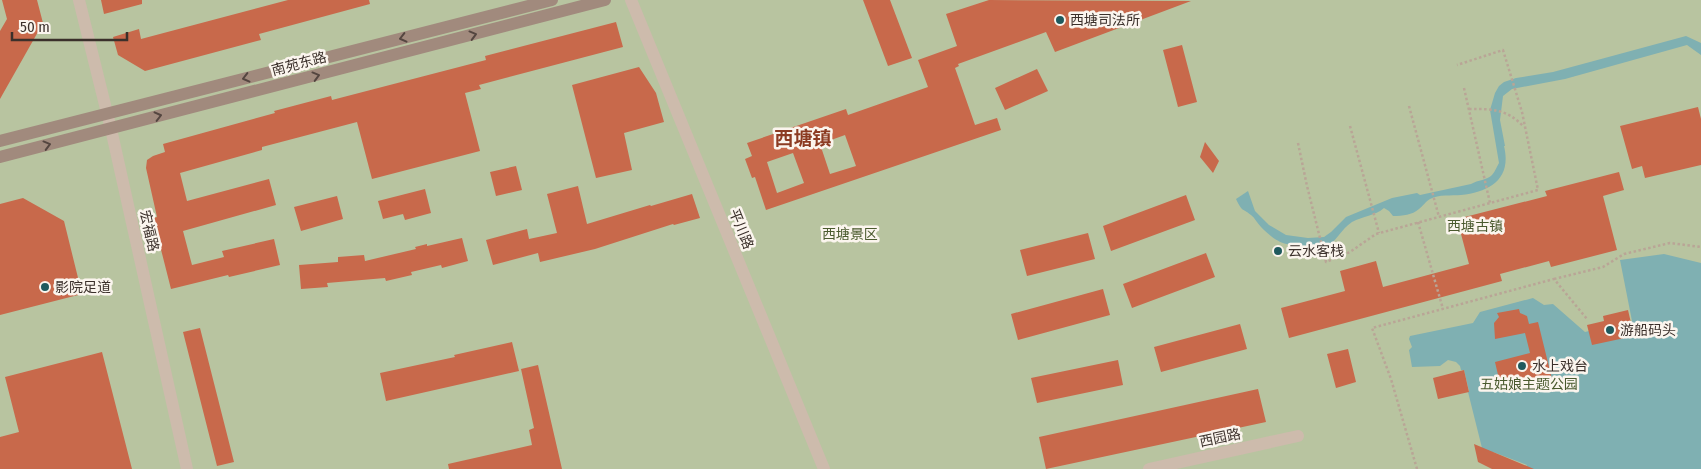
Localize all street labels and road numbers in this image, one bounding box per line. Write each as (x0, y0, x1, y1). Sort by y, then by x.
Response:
street label: 南苑东路 (270, 49, 328, 79)
street label: 平川路 (725, 206, 757, 252)
street label: 宏福路 (136, 209, 162, 253)
street label: 西园路 (1198, 425, 1242, 451)

